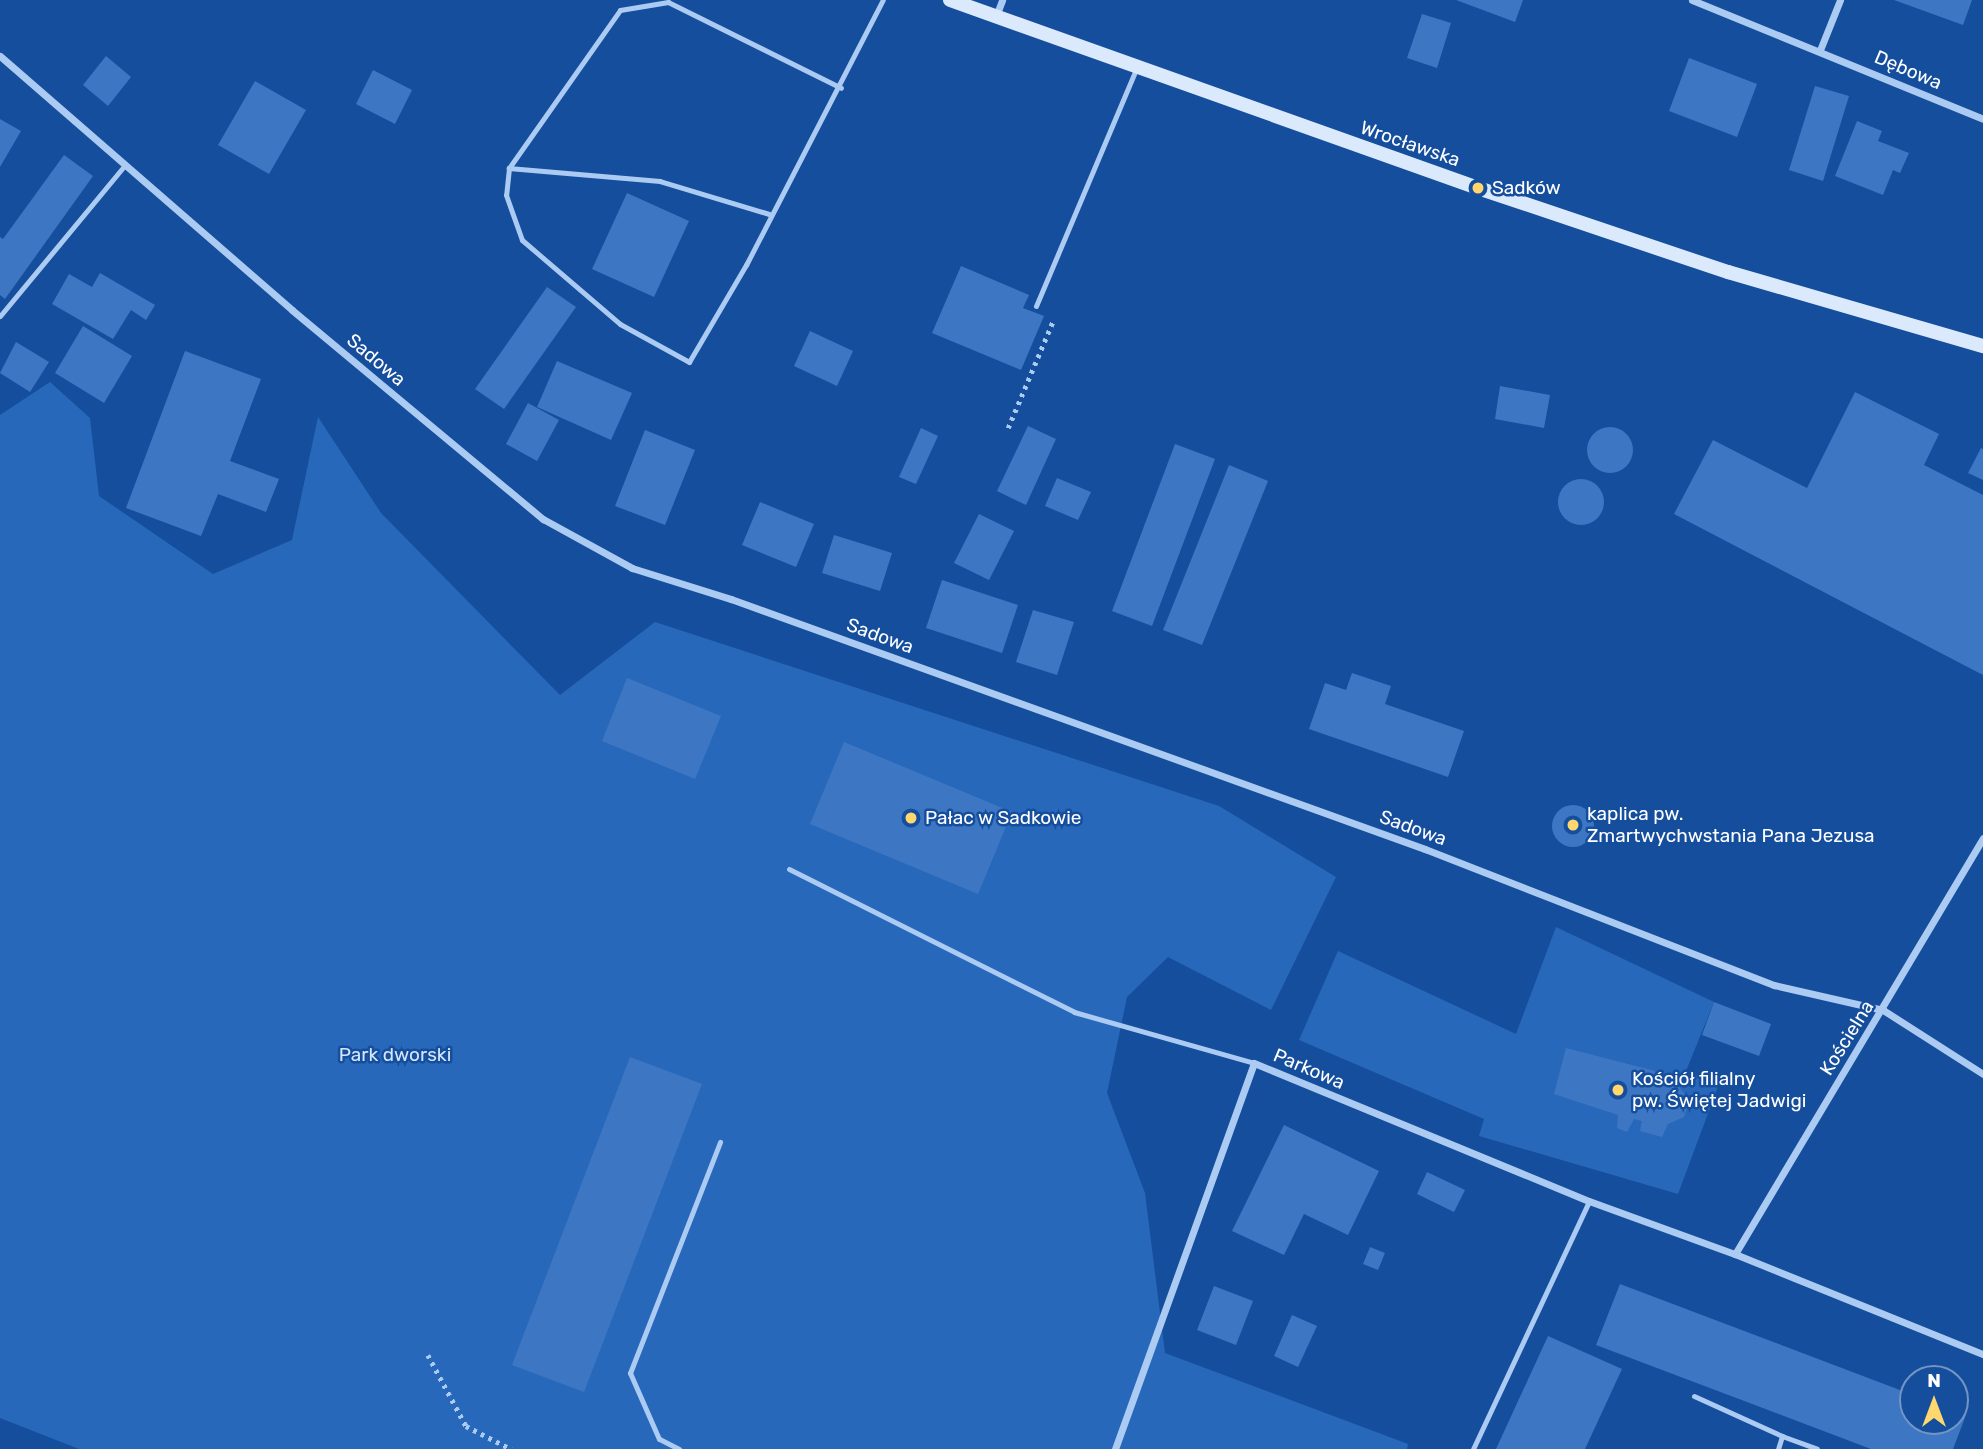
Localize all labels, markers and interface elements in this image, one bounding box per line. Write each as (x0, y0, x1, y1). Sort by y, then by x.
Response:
street label: Dębowa (1871, 46, 1945, 94)
street label: Wrocławska (1357, 116, 1463, 172)
place label: Sadków (1492, 177, 1561, 199)
marker: Sadków (1470, 180, 1486, 196)
street label: Sadowa (342, 329, 410, 391)
street label: Sadowa (843, 613, 917, 659)
place label: kaplica pw. Zmartwychwstania Pana Jezusa (1587, 803, 1875, 847)
street label: Sadowa (1376, 805, 1450, 851)
place label: Pałac w Sadkowie (925, 807, 1082, 829)
marker: Pałac w Sadkowie (903, 810, 919, 826)
marker: kaplica pw. Zmartwychwstania Pana Jezusa (1565, 817, 1581, 833)
street label: Kościelna (1815, 996, 1879, 1080)
park label: Park dworski (339, 1044, 451, 1066)
street label: Parkowa (1270, 1044, 1348, 1094)
place label: Kościół filialny pw. Świętej Jadwigi (1632, 1068, 1806, 1112)
marker: Kościół filialny pw. Świętej Jadwigi (1610, 1082, 1626, 1098)
north arrow (1899, 1365, 1969, 1435)
text: N (1927, 1369, 1941, 1392)

